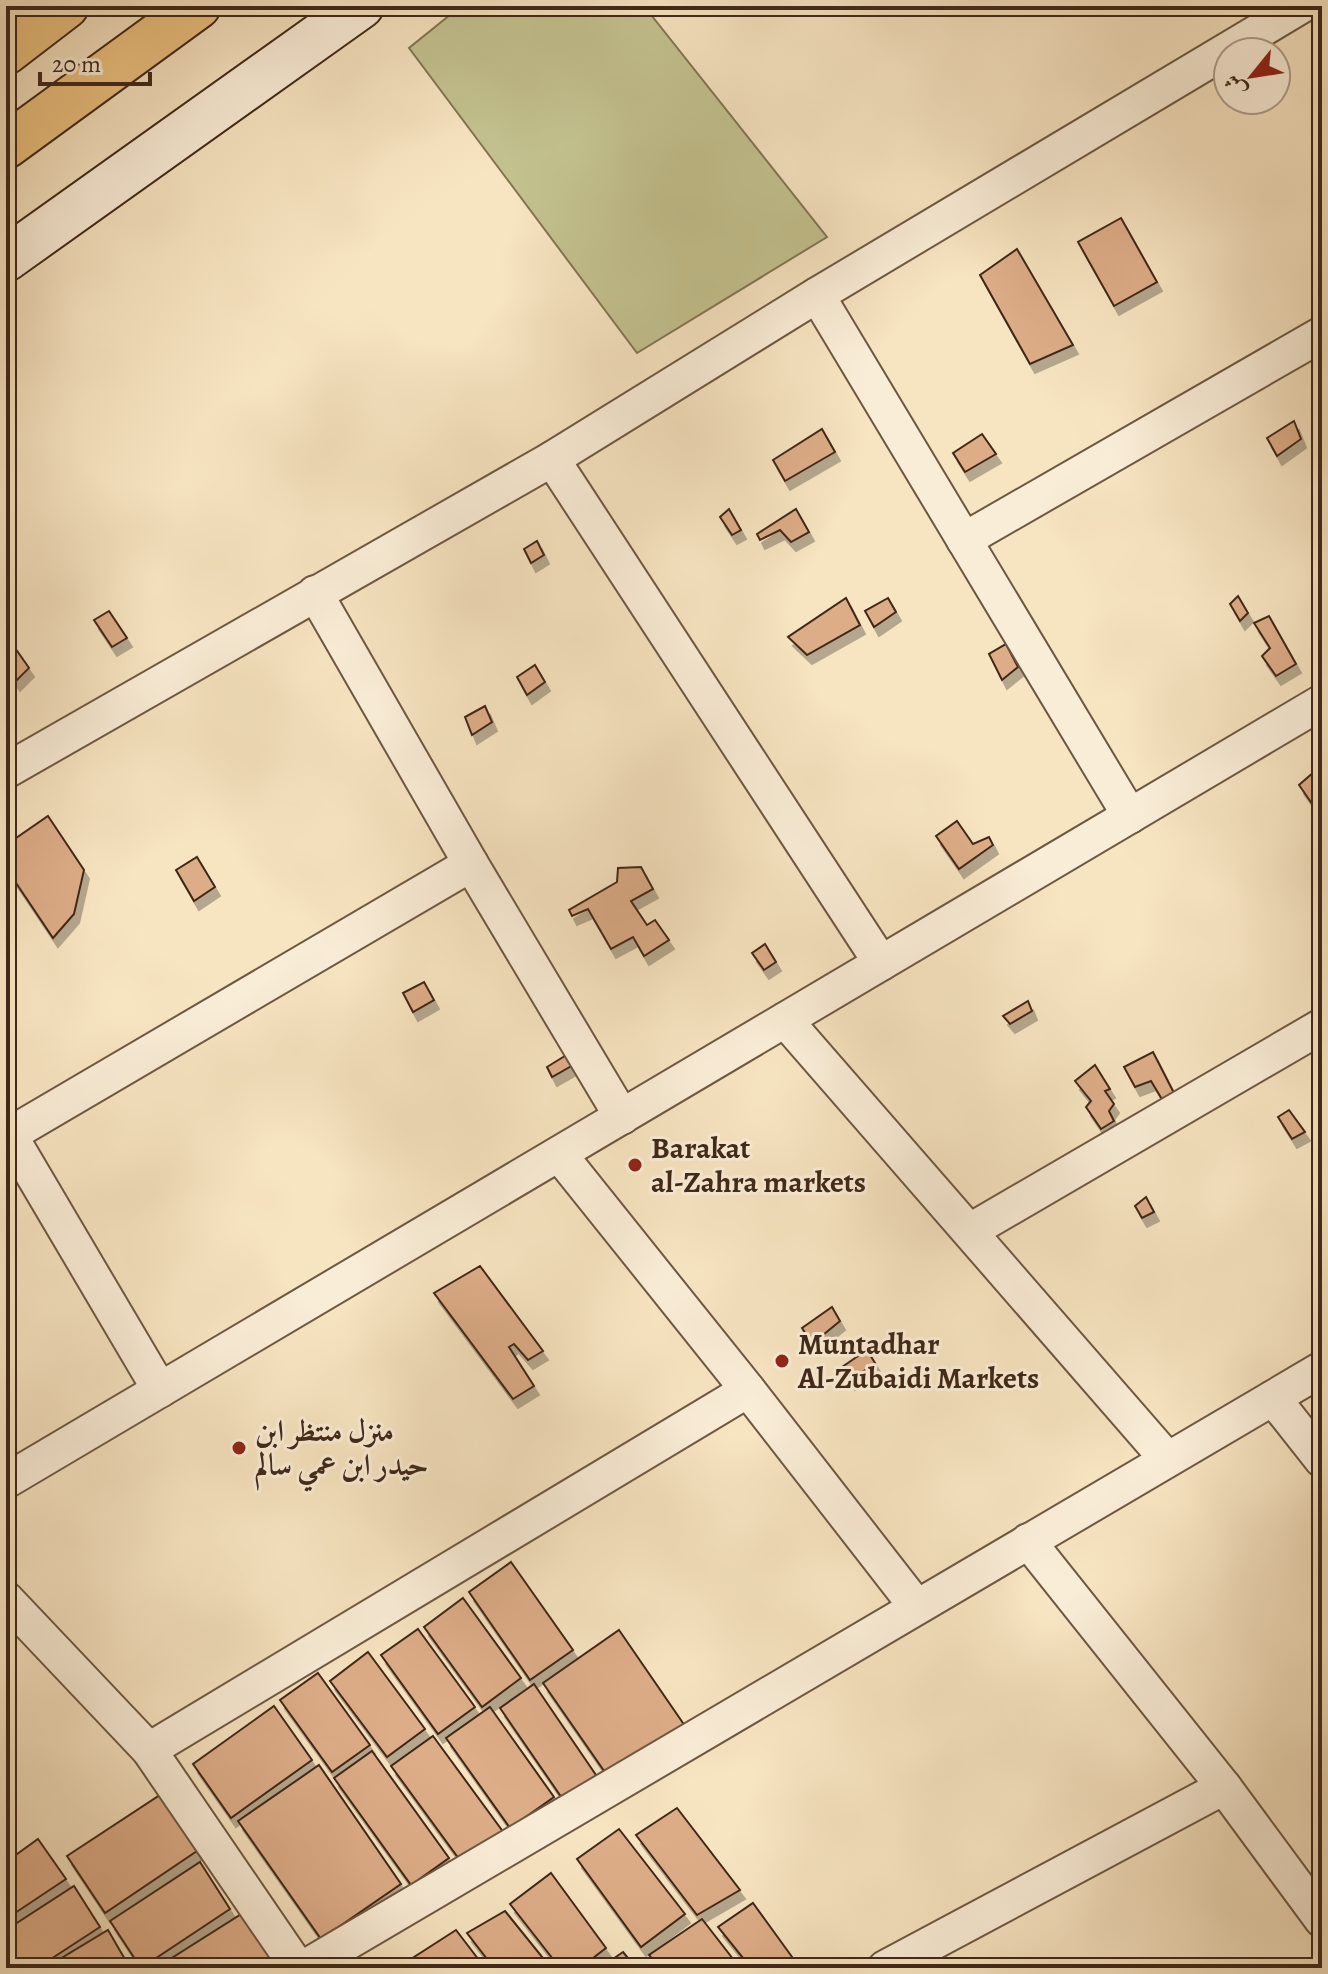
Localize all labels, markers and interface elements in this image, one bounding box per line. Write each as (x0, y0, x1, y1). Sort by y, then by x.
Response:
scale bar (40, 36, 150, 86)
north arrow (1212, 36, 1292, 116)
text: 20 m (52, 48, 101, 80)
text: ش (1217, 69, 1254, 102)
place label: Barakat al-Zahra markets (651, 1128, 866, 1202)
marker: Barakat al-Zahra markets (626, 1156, 644, 1174)
place label: Muntadhar Al-Zubaidi Markets (797, 1324, 1039, 1398)
marker: Muntadhar Al-Zubaidi Markets (773, 1352, 791, 1370)
place label: منزل منتظر ابن حيدر ابن عمي سالم (255, 1411, 429, 1492)
marker: منزل منتظر ابن حيدر ابن عمي سالم (230, 1439, 248, 1457)

